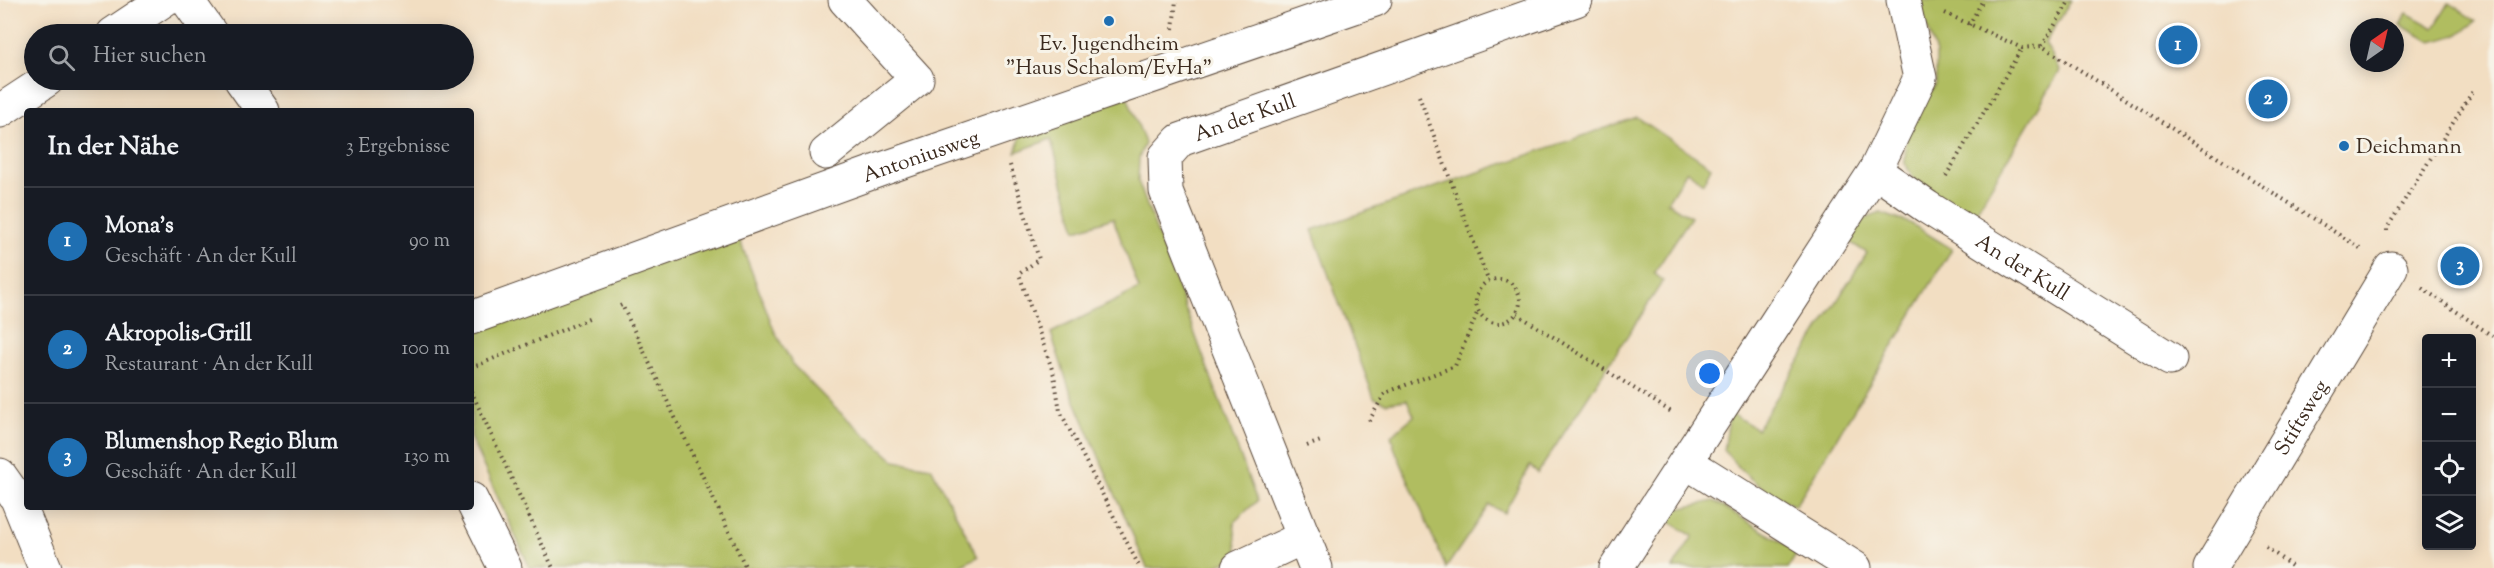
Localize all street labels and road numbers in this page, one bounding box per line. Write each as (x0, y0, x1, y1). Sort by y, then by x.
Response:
street label: An der Kull (1190, 87, 1300, 151)
street label: Antoniusweg (859, 124, 984, 192)
street label: An der Kull (1969, 228, 2075, 309)
street label: Stiftsweg (2268, 375, 2337, 462)

